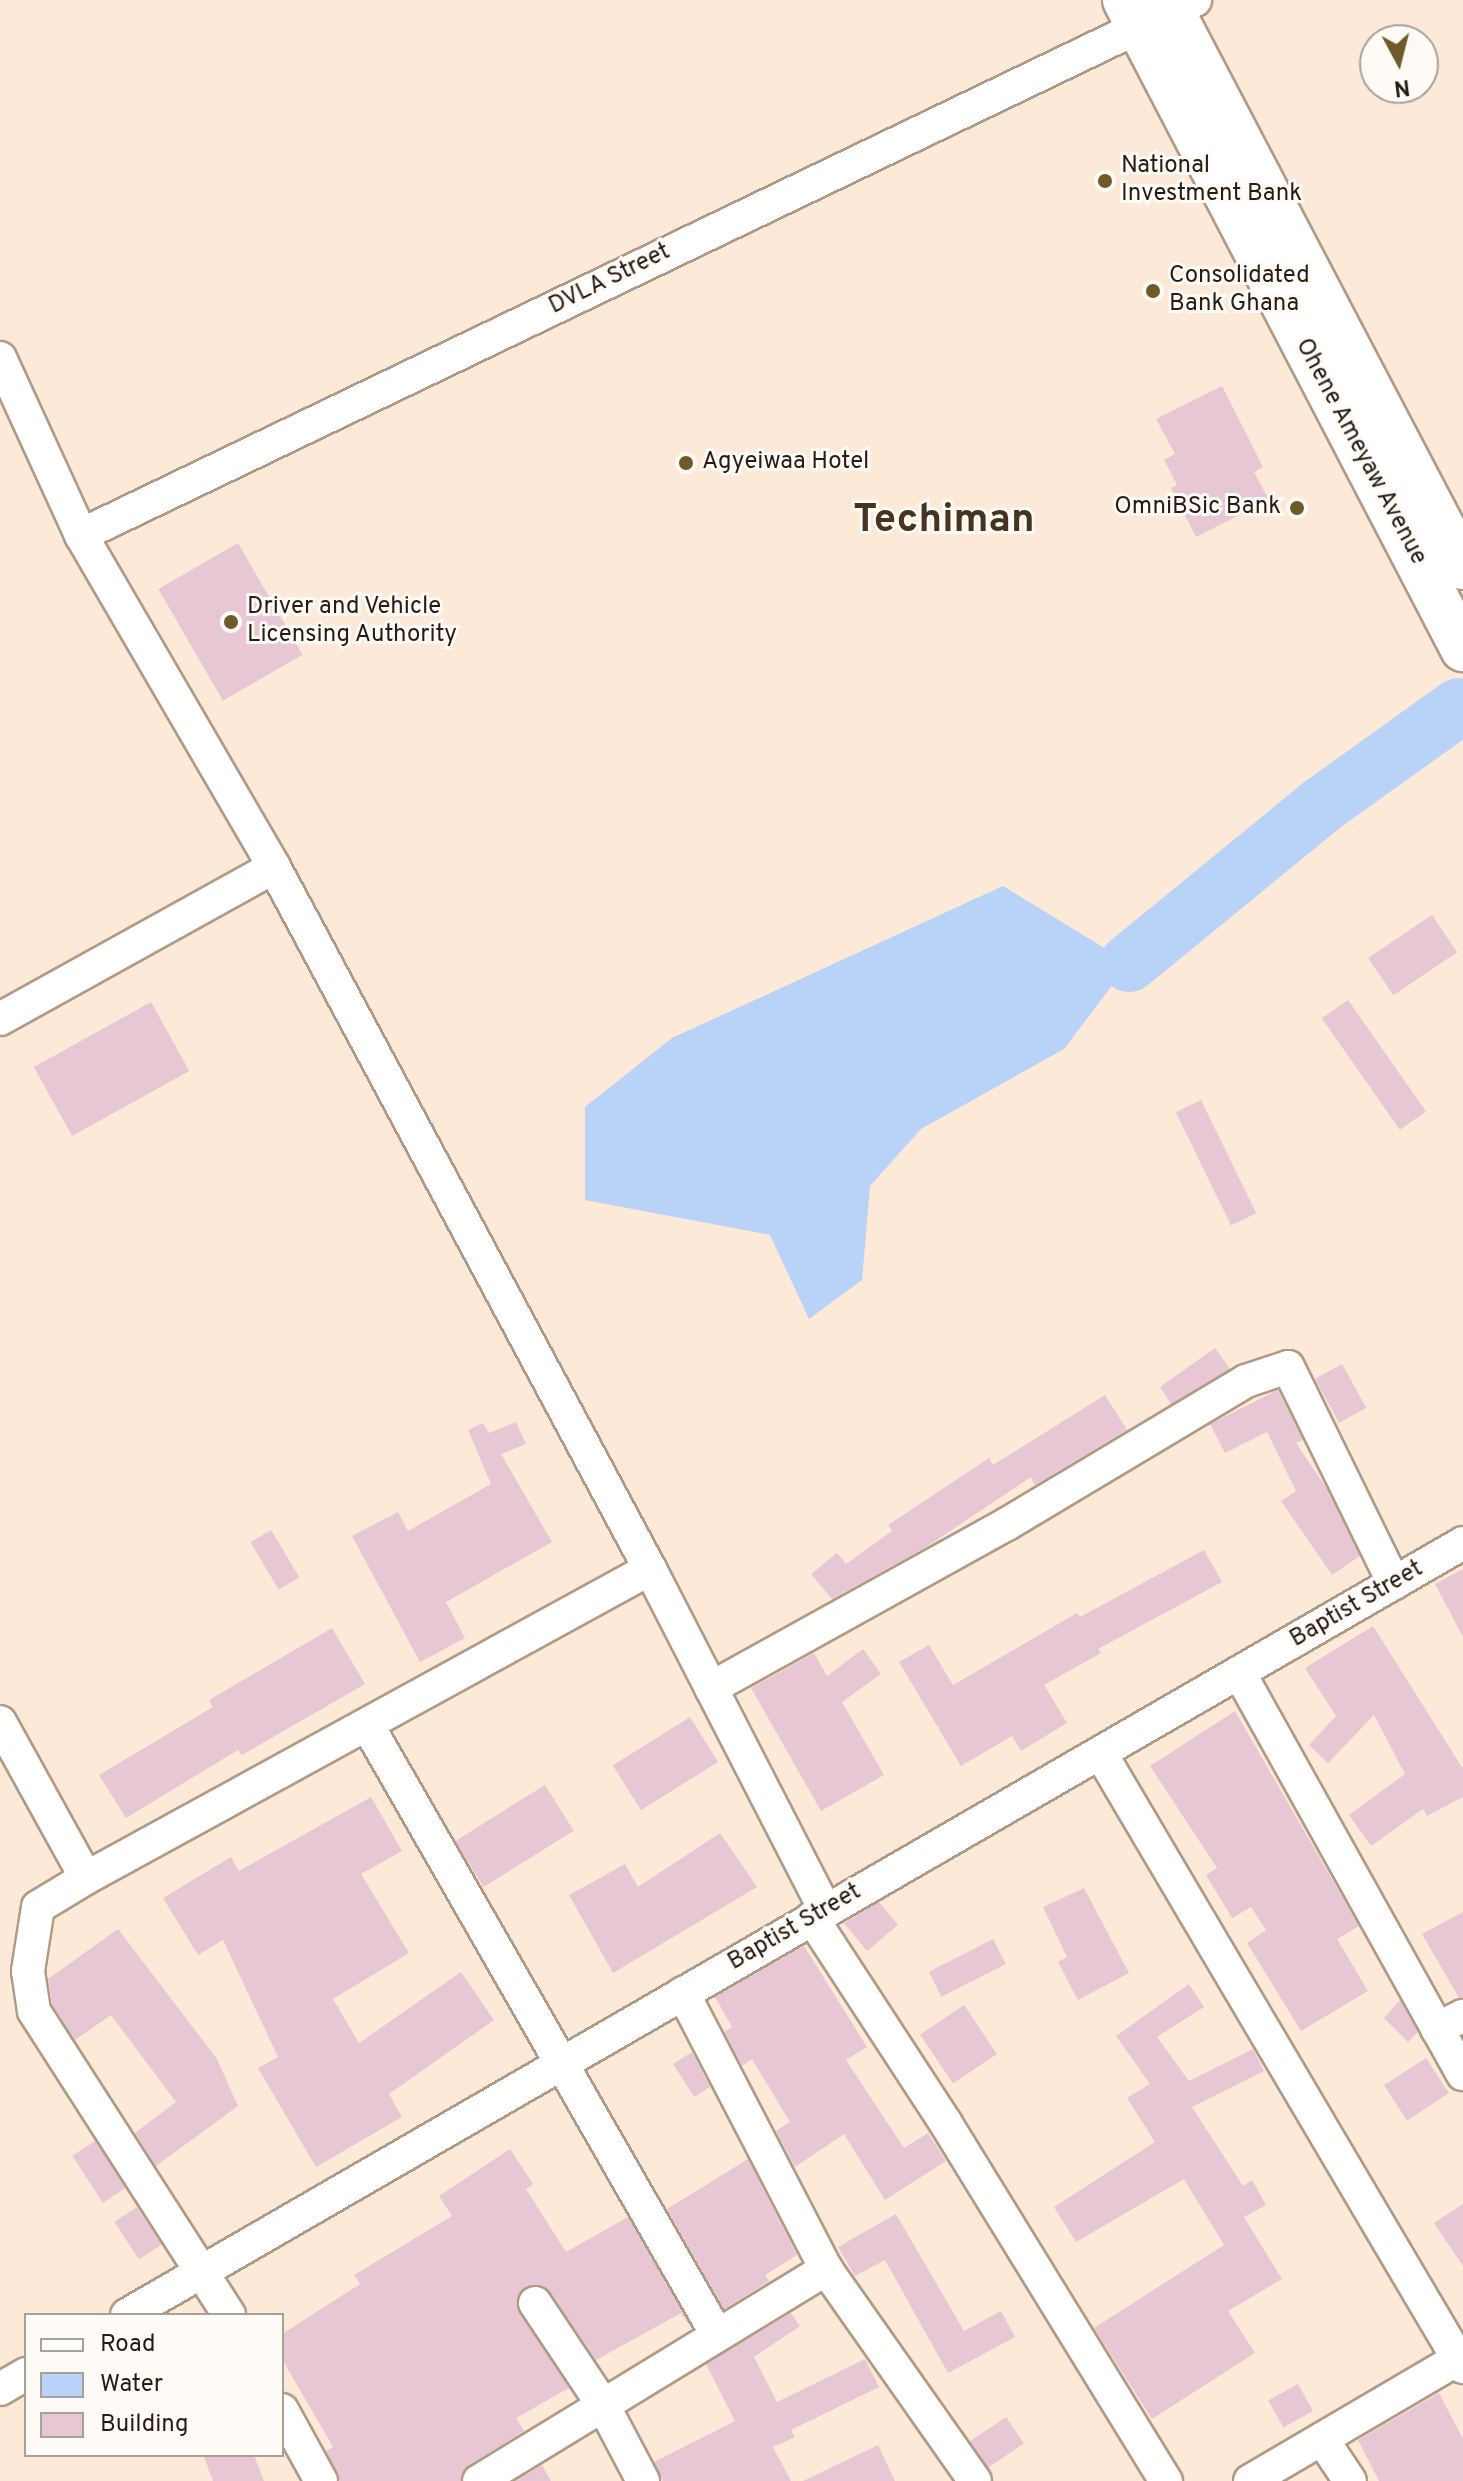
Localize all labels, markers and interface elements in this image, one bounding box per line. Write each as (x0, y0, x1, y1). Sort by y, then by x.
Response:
north arrow (1359, 24, 1439, 104)
text: N (1392, 72, 1411, 101)
place label: National Investment Bank (1121, 153, 1302, 209)
marker: National Investment Bank (1096, 172, 1114, 190)
street label: DVLA Street (544, 238, 676, 322)
place label: Consolidated Bank Ghana (1169, 263, 1310, 319)
marker: Consolidated Bank Ghana (1144, 282, 1162, 300)
street label: Ohene Ameyaw Avenue (1288, 333, 1432, 571)
place label: Agyeiwaa Hotel (702, 449, 869, 477)
marker: Agyeiwaa Hotel (677, 454, 695, 472)
place label: OmniBSic Bank (1114, 494, 1281, 522)
district label: Techiman (853, 497, 1035, 545)
marker: OmniBSic Bank (1288, 499, 1306, 517)
place label: Driver and Vehicle Licensing Authority (247, 594, 458, 650)
marker: Driver and Vehicle Licensing Authority (222, 613, 240, 631)
street label: Baptist Street (1285, 1555, 1429, 1655)
street label: Baptist Street (723, 1878, 867, 1978)
legend (24, 2313, 284, 2457)
text: Road (100, 2330, 156, 2360)
text: Water (100, 2370, 163, 2400)
text: Building (100, 2410, 189, 2440)

